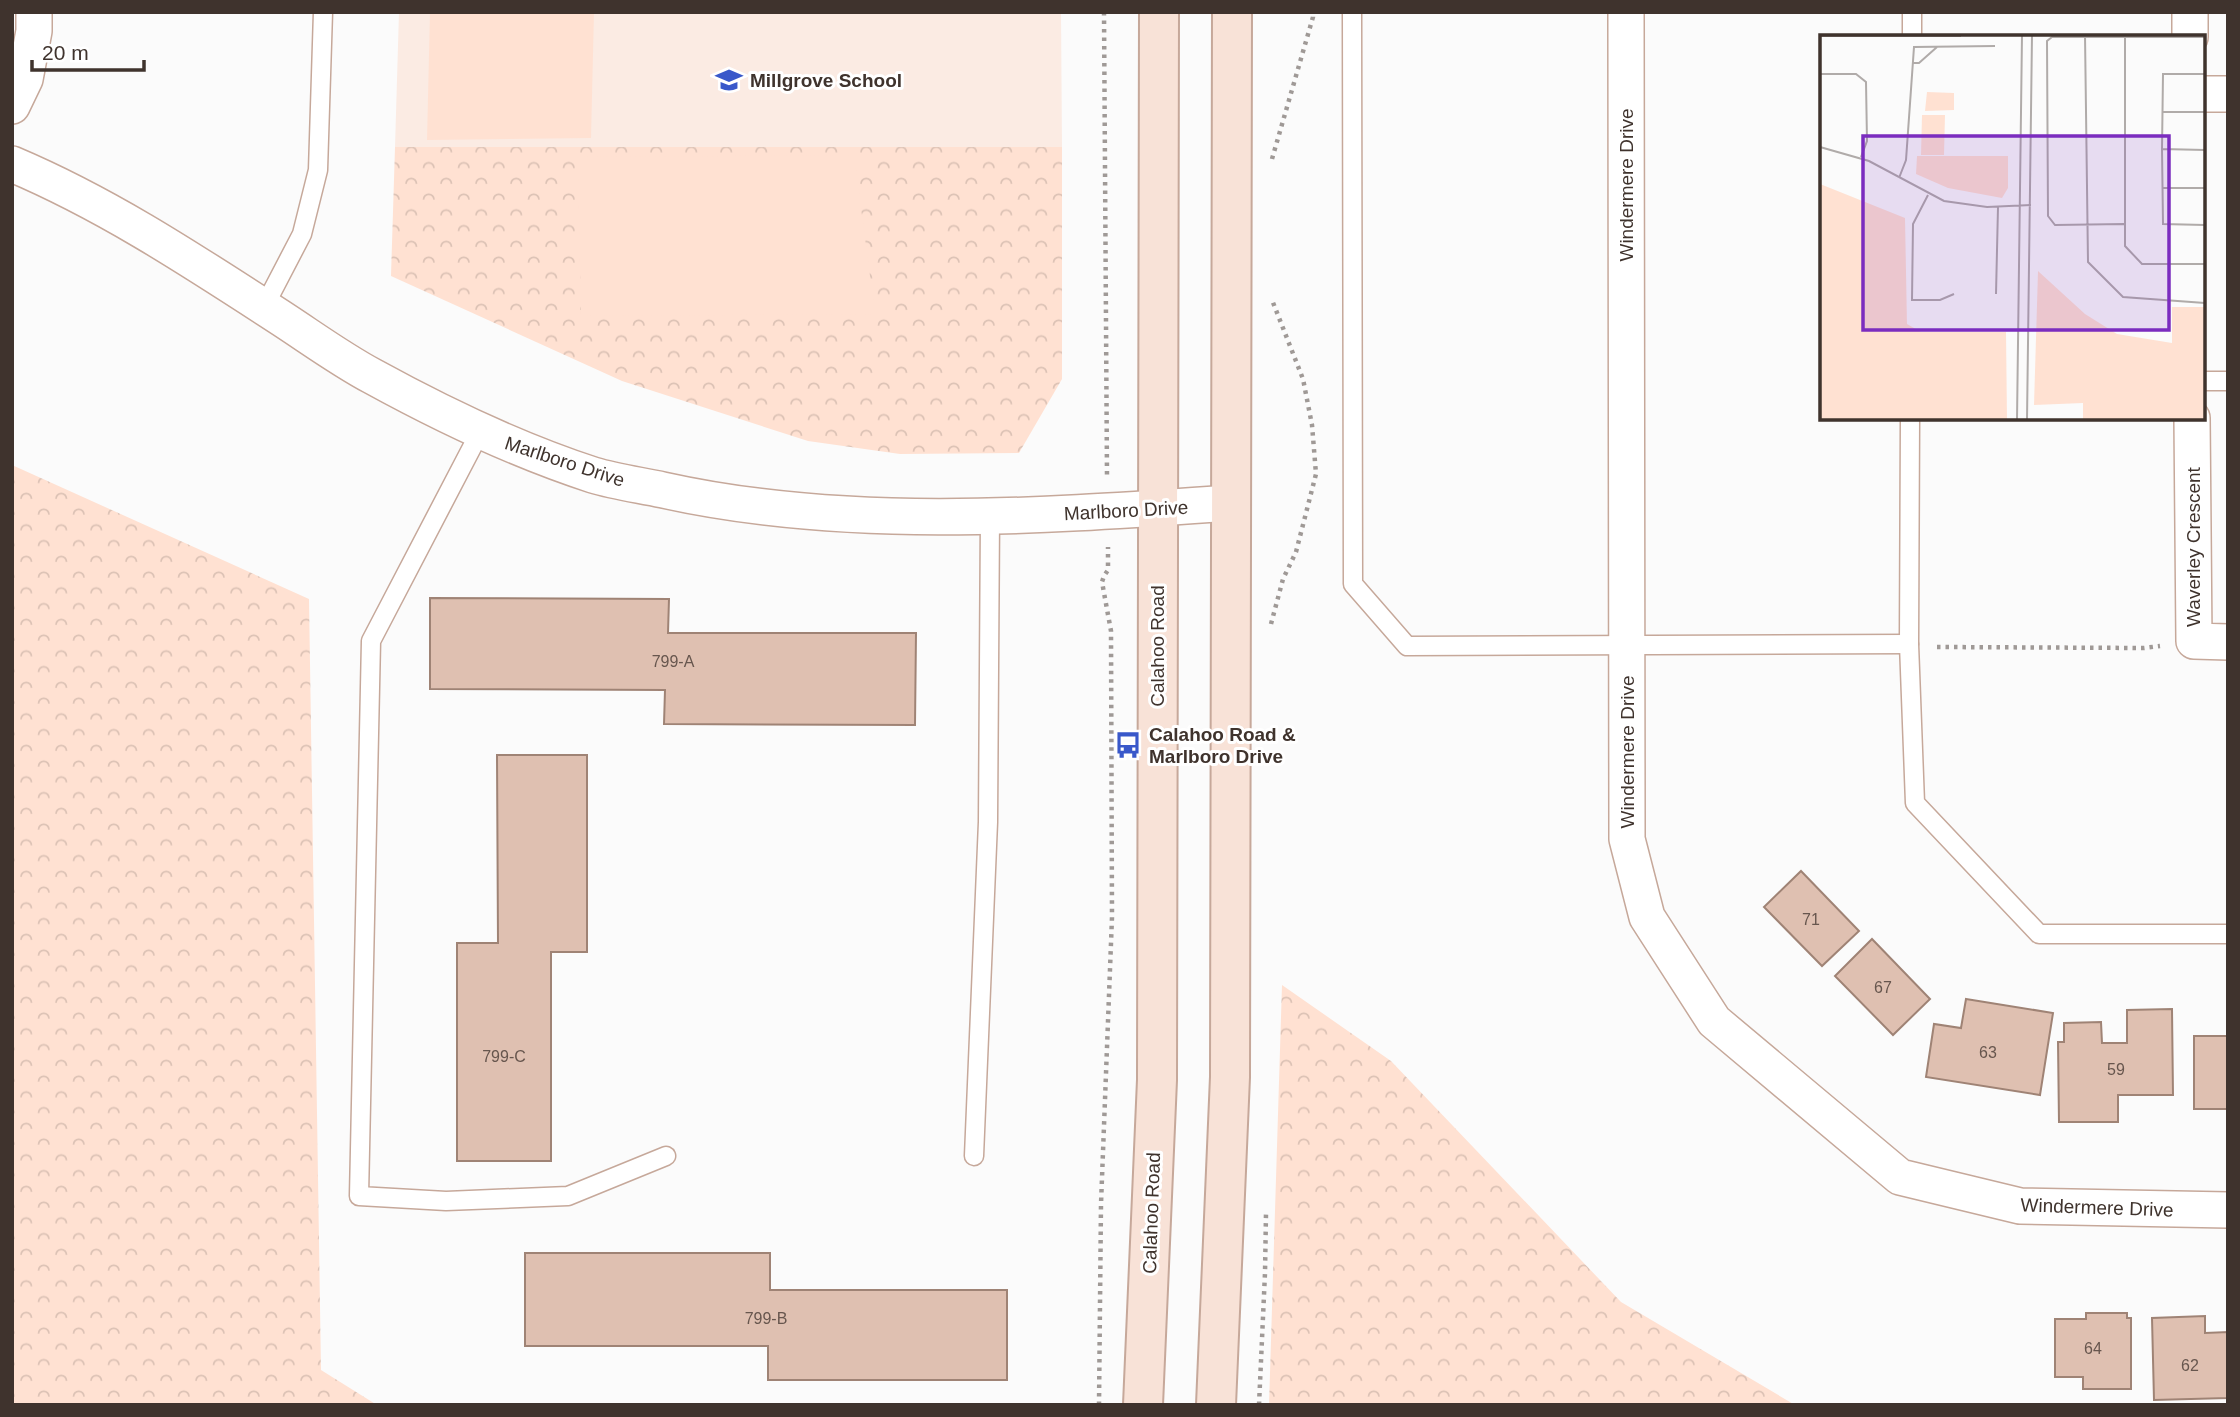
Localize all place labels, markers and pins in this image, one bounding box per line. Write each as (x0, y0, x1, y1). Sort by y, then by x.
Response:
school or university icon: Millgrove School (714, 65, 744, 95)
place label: Millgrove School (750, 70, 902, 91)
place label: Calahoo Road & Marlboro Drive (1149, 724, 1296, 767)
bus stop icon: Calahoo Road & Marlboro Drive (1113, 730, 1143, 760)

